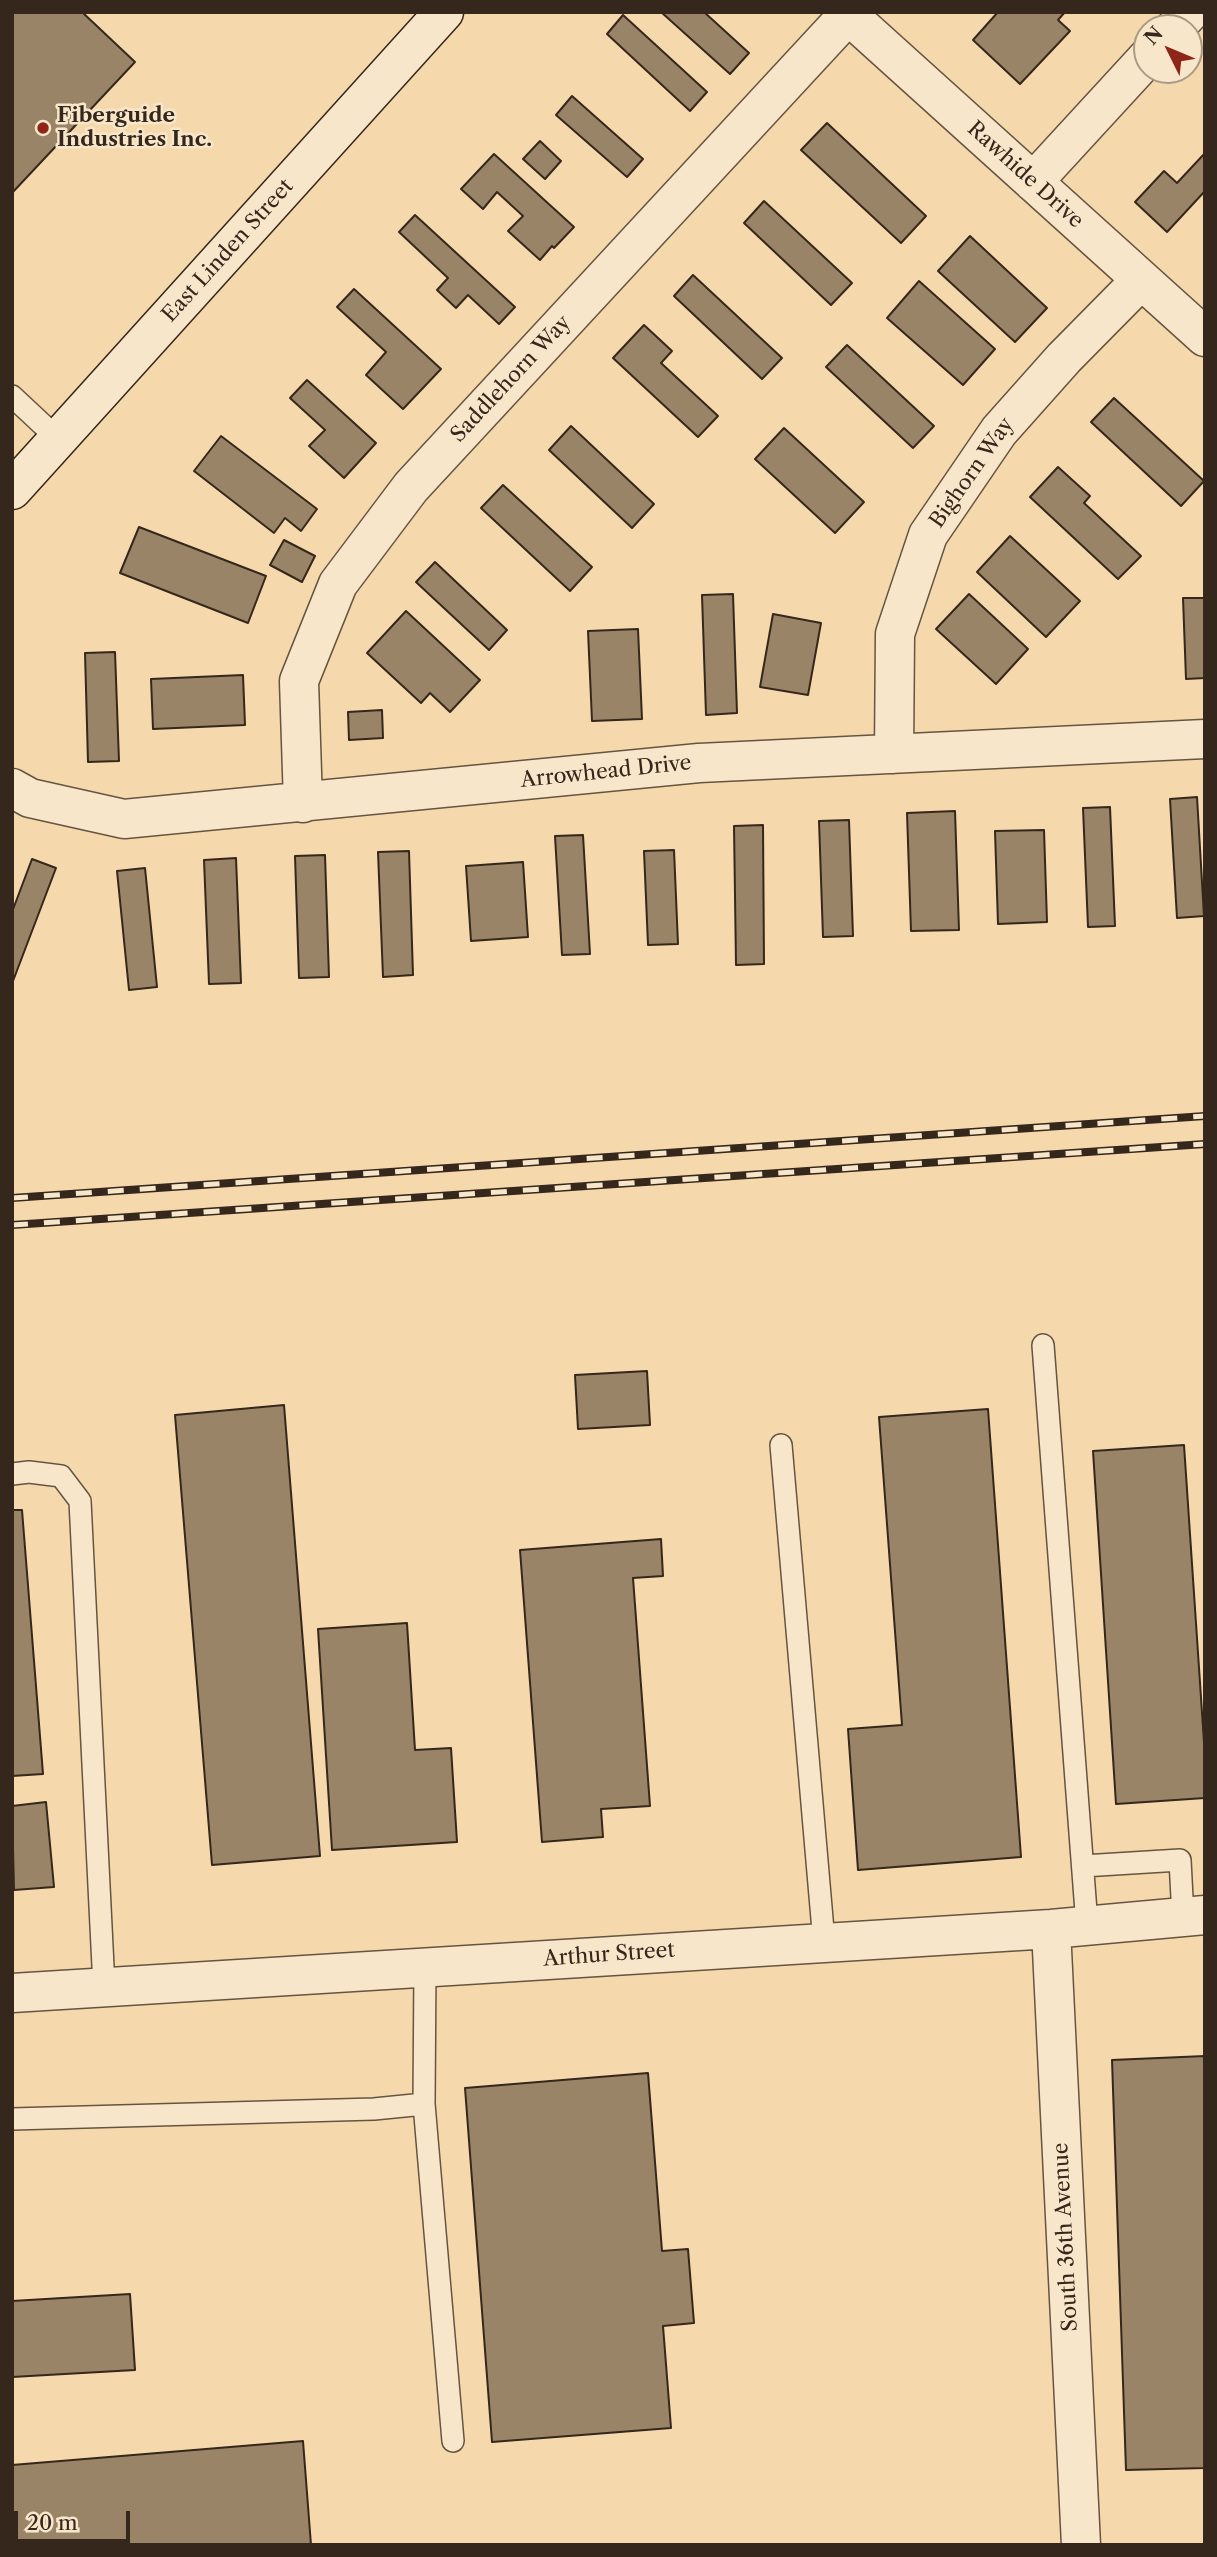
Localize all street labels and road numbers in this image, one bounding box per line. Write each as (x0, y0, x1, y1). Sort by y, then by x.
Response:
street label: Rawhide Drive (962, 116, 1088, 234)
street label: East Linden Street (157, 174, 299, 328)
street label: Saddlehorn Way (446, 310, 576, 448)
street label: Bighorn Way (925, 413, 1019, 533)
street label: Arrowhead Drive (519, 751, 693, 793)
street label: Arthur Street (542, 1938, 676, 1972)
street label: South 36th Avenue (1048, 2142, 1084, 2332)

